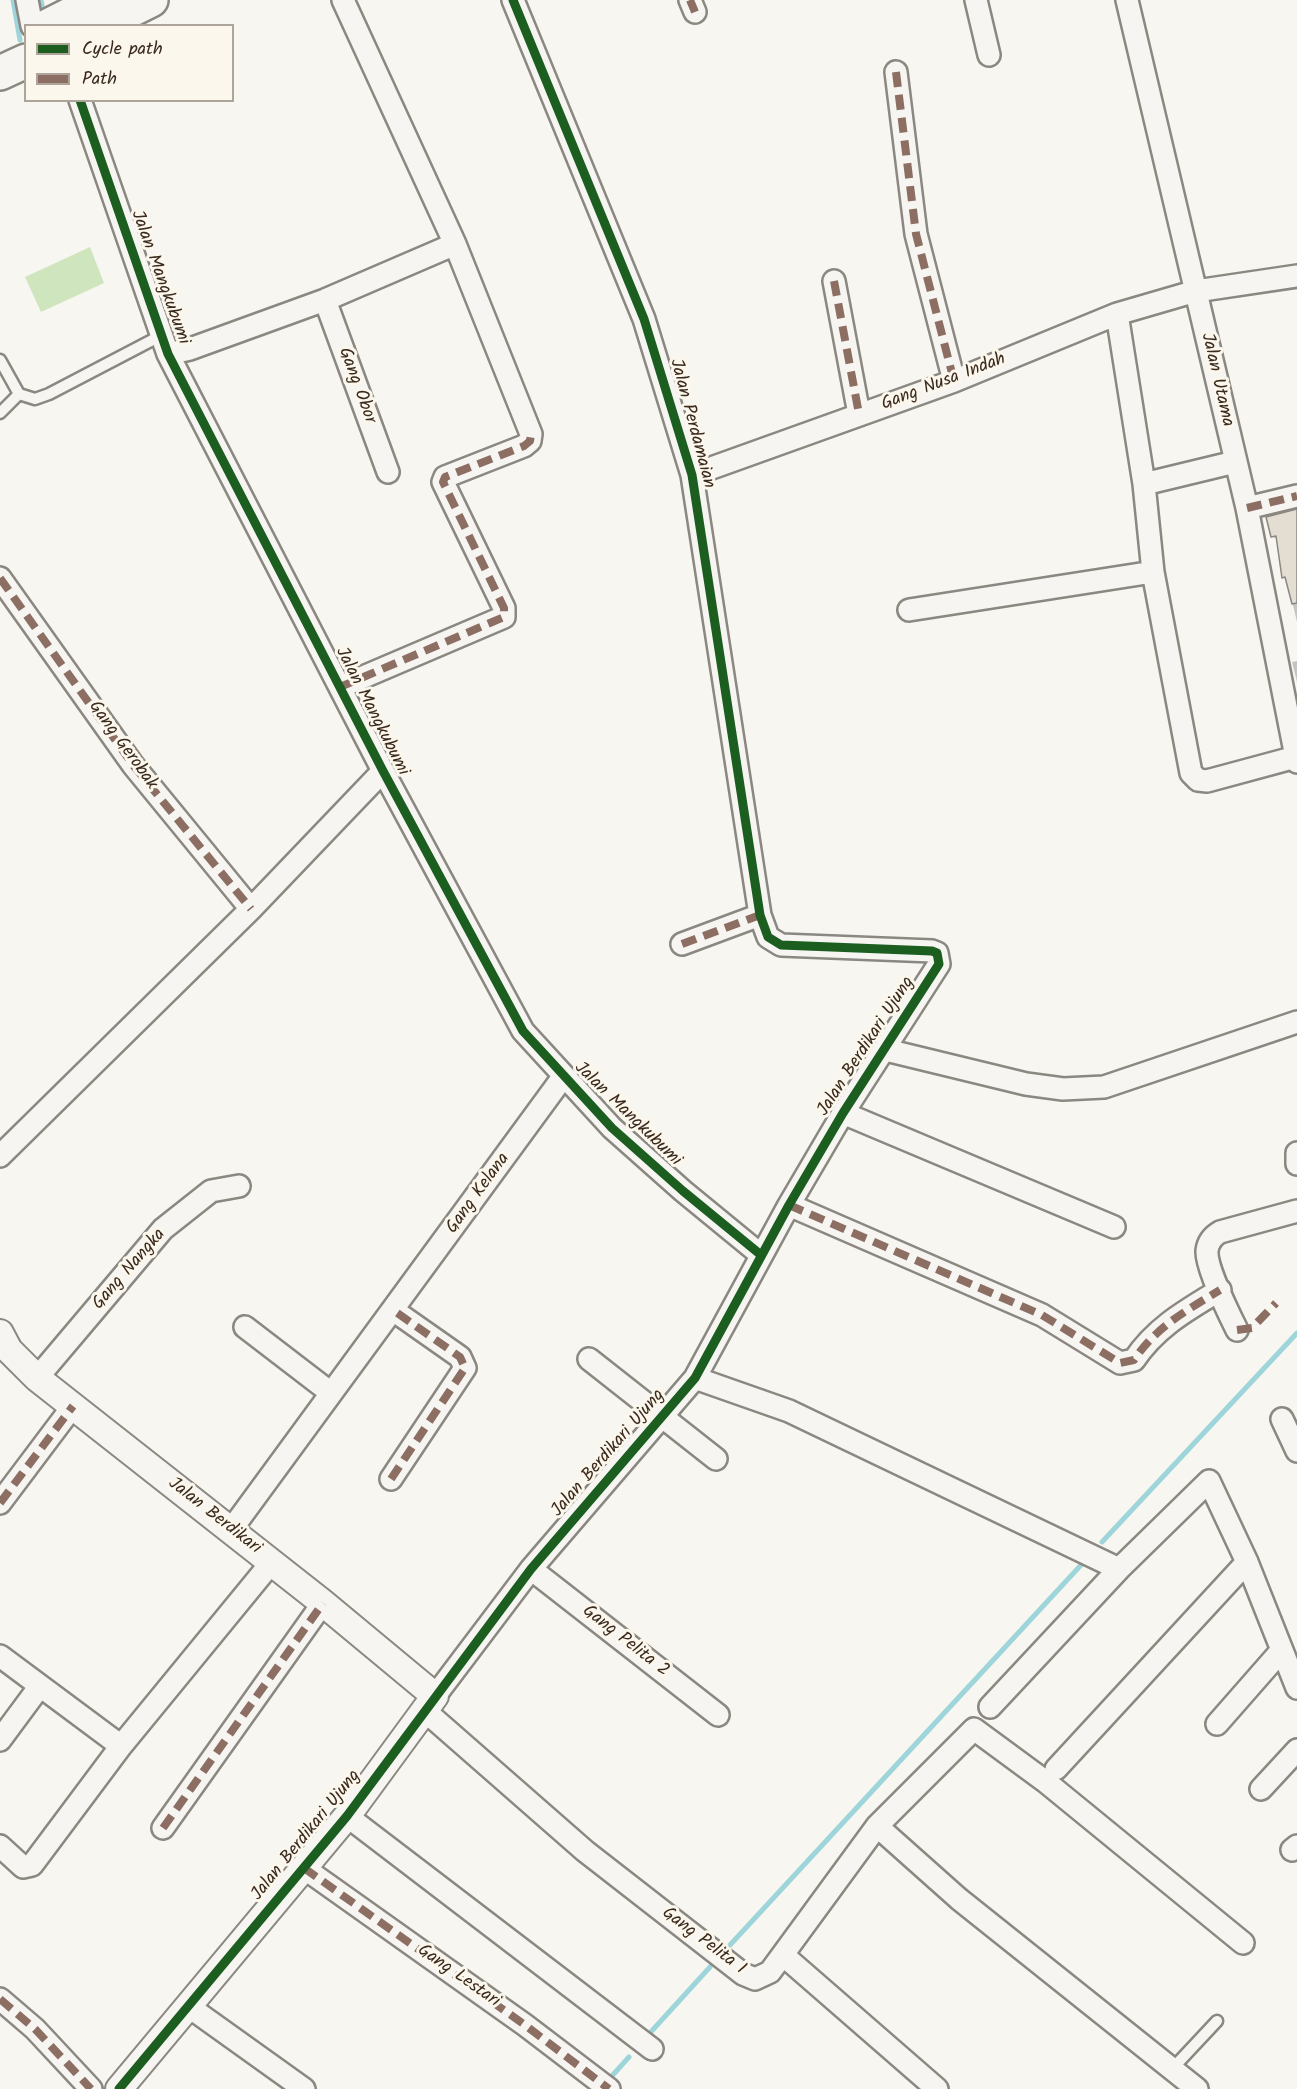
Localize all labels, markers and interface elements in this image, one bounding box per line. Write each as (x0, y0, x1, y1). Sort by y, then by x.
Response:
legend (24, 24, 234, 102)
text: Cycle path (82, 35, 163, 64)
text: Path (82, 65, 117, 94)
street label: Jalan Mangkubumi (125, 208, 193, 348)
street label: Jalan Utama (1195, 331, 1237, 429)
street label: Gang Obor (332, 345, 380, 427)
street label: Gang Nusa Indah (879, 349, 1009, 417)
street label: Jalan Perdamaian (663, 357, 719, 491)
street label: Jalan Mangkubumi (329, 644, 413, 780)
street label: Gang Gerobak (83, 697, 161, 795)
street label: Jalan Berdikari Ujung (814, 973, 920, 1121)
street label: Jalan Mangkubumi (569, 1058, 685, 1172)
street label: Gang Kelana (443, 1149, 515, 1239)
street label: Gang Nangka (89, 1225, 171, 1315)
street label: Jalan Berdikari Ujung (548, 1386, 670, 1522)
street label: Jalan Berdikari (163, 1474, 265, 1560)
street label: Gang Pelita 2 (577, 1601, 673, 1683)
street label: Jalan Berdikari Ujung (248, 1766, 366, 1906)
street label: Gang Pelita 1 (657, 1903, 749, 1981)
street label: Gang Lestari (412, 1941, 504, 2013)

